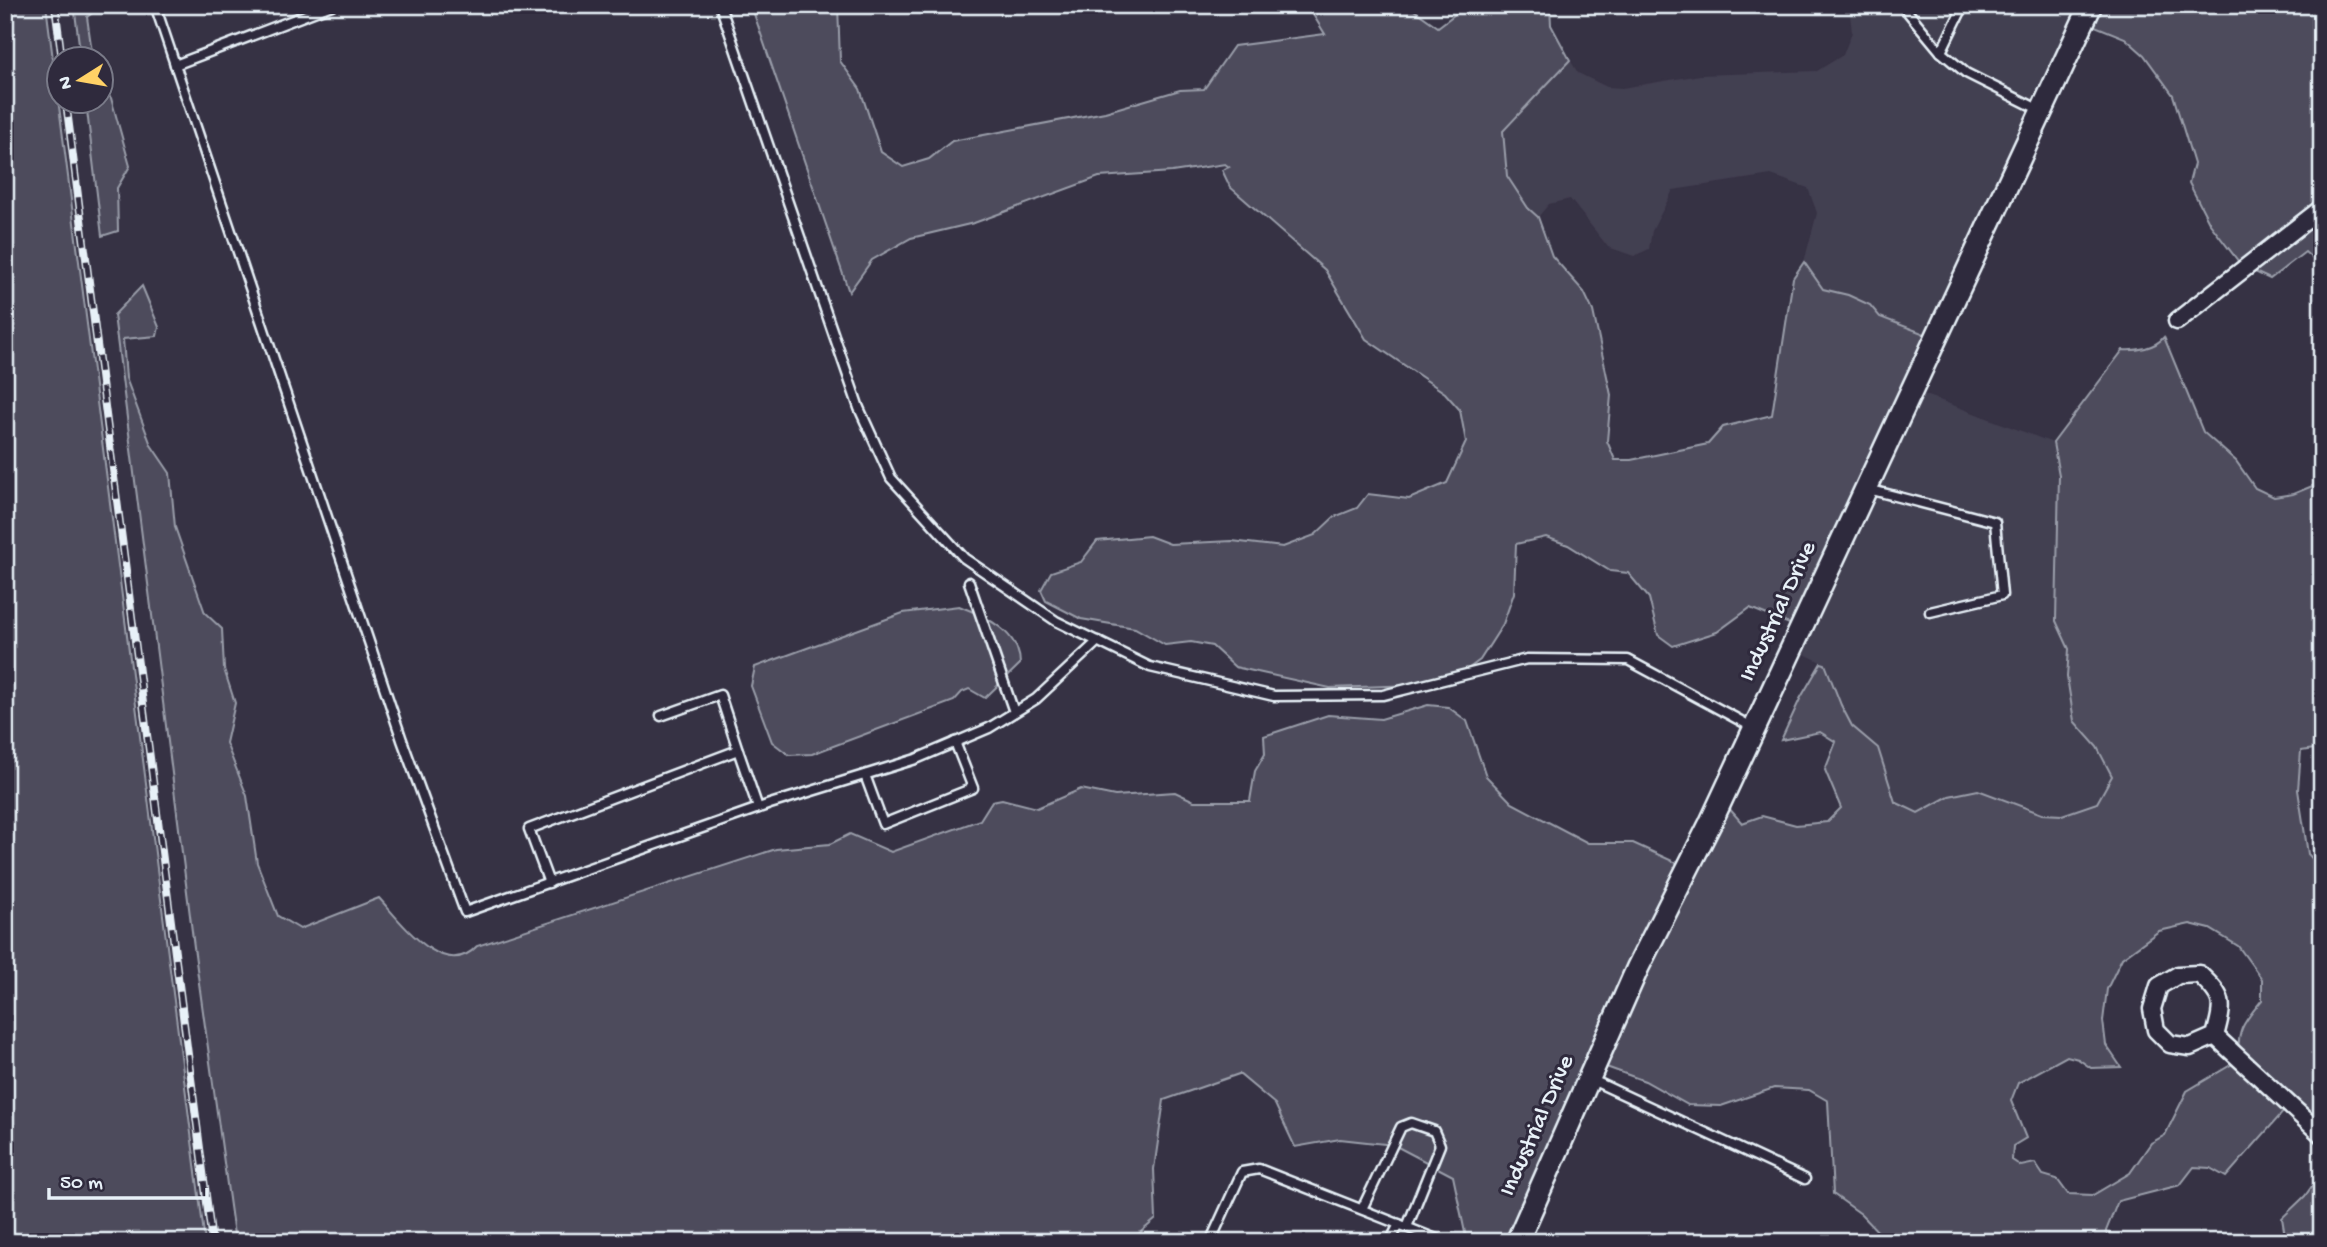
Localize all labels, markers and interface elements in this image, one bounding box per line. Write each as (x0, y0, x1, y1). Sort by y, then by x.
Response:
north arrow (46, 46, 116, 116)
text: N (54, 74, 79, 91)
street label: Industrial Drive (1734, 537, 1824, 687)
street label: Industrial Drive (1494, 1050, 1582, 1201)
scale bar (49, 1156, 206, 1200)
text: 50 m (60, 1172, 103, 1197)

